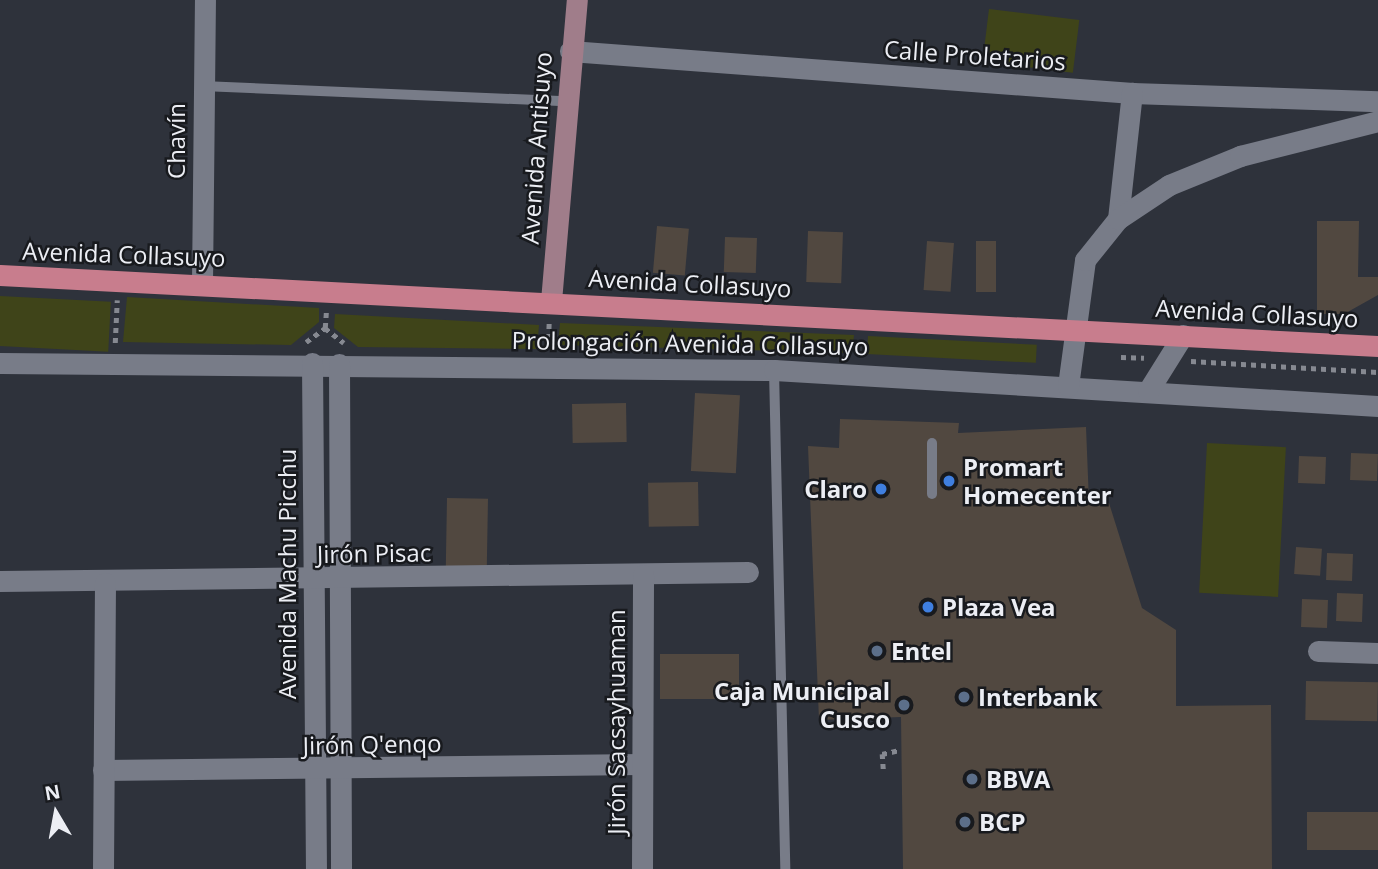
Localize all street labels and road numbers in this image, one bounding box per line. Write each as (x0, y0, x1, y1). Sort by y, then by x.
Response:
street label: Calle Proletarios (883, 34, 1067, 76)
street label: Avenida Antisuyo (515, 51, 557, 245)
street label: Chavín (162, 103, 190, 179)
street label: Avenida Collasuyo (22, 236, 226, 272)
street label: Avenida Collasuyo (588, 263, 792, 303)
street label: Avenida Collasuyo (1155, 293, 1359, 333)
street label: Prolongación Avenida Collasuyo (512, 325, 868, 361)
street label: Avenida Machu Picchu (273, 449, 301, 699)
street label: Jirón Pisac (317, 538, 431, 568)
street label: Jirón Sacsayhuaman (602, 609, 630, 835)
street label: Jirón Q'enqo (302, 728, 442, 760)

